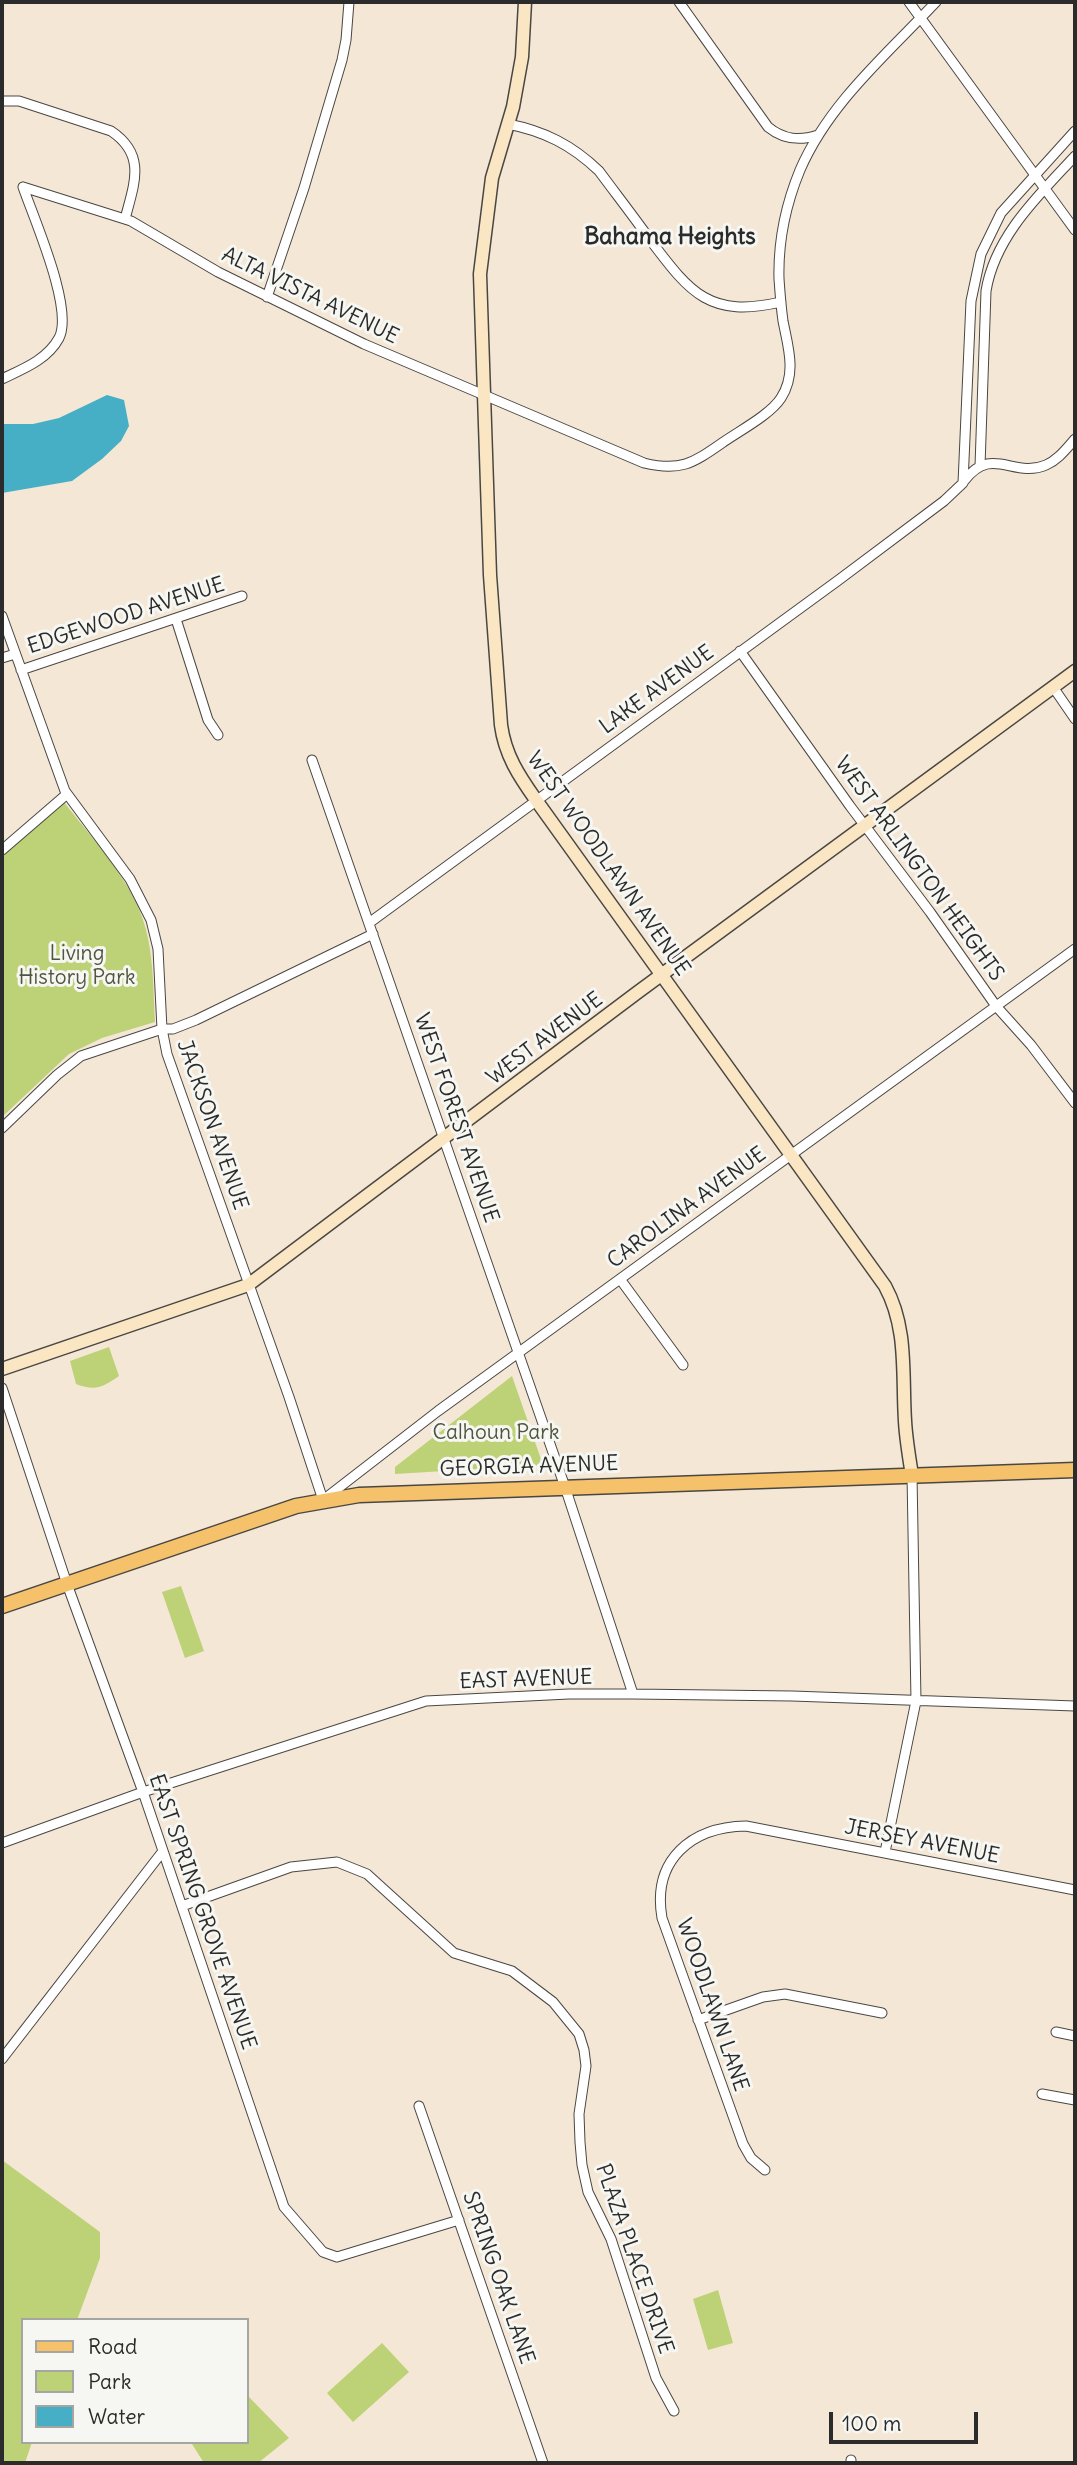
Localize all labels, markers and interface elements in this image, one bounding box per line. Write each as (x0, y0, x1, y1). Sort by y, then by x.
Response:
district label: Bahama Heights (584, 223, 756, 251)
street label: ALTA VISTA AVENUE (218, 242, 402, 350)
street label: EDGEWOOD AVENUE (24, 572, 228, 660)
street label: LAKE AVENUE (595, 640, 719, 740)
street label: WEST WOODLAWN AVENUE (521, 747, 695, 981)
street label: WEST ARLINGTON HEIGHTS (829, 752, 1009, 986)
park label: Living History Park (18, 941, 136, 991)
street label: WEST AVENUE (482, 987, 608, 1091)
street label: WEST FOREST AVENUE (408, 1010, 504, 1226)
street label: JACKSON AVENUE (171, 1037, 253, 1213)
street label: CAROLINA AVENUE (603, 1142, 771, 1274)
park label: Calhoun Park (432, 1420, 560, 1446)
street label: GEORGIA AVENUE (439, 1451, 619, 1483)
street label: EAST AVENUE (459, 1665, 593, 1695)
street label: EAST SPRING GROVE AVENUE (143, 1771, 261, 2053)
street label: JERSEY AVENUE (843, 1815, 1001, 1869)
street label: WOODLAWN LANE (671, 1915, 753, 2095)
street label: PLAZA PLACE DRIVE (590, 2161, 678, 2357)
street label: SPRING OAK LANE (457, 2188, 539, 2368)
legend (21, 2318, 248, 2444)
text: Road (88, 2333, 137, 2360)
text: Park (88, 2368, 131, 2395)
scale bar (832, 2398, 981, 2442)
text: Water (88, 2403, 145, 2430)
text: 100 m (842, 2410, 901, 2437)

